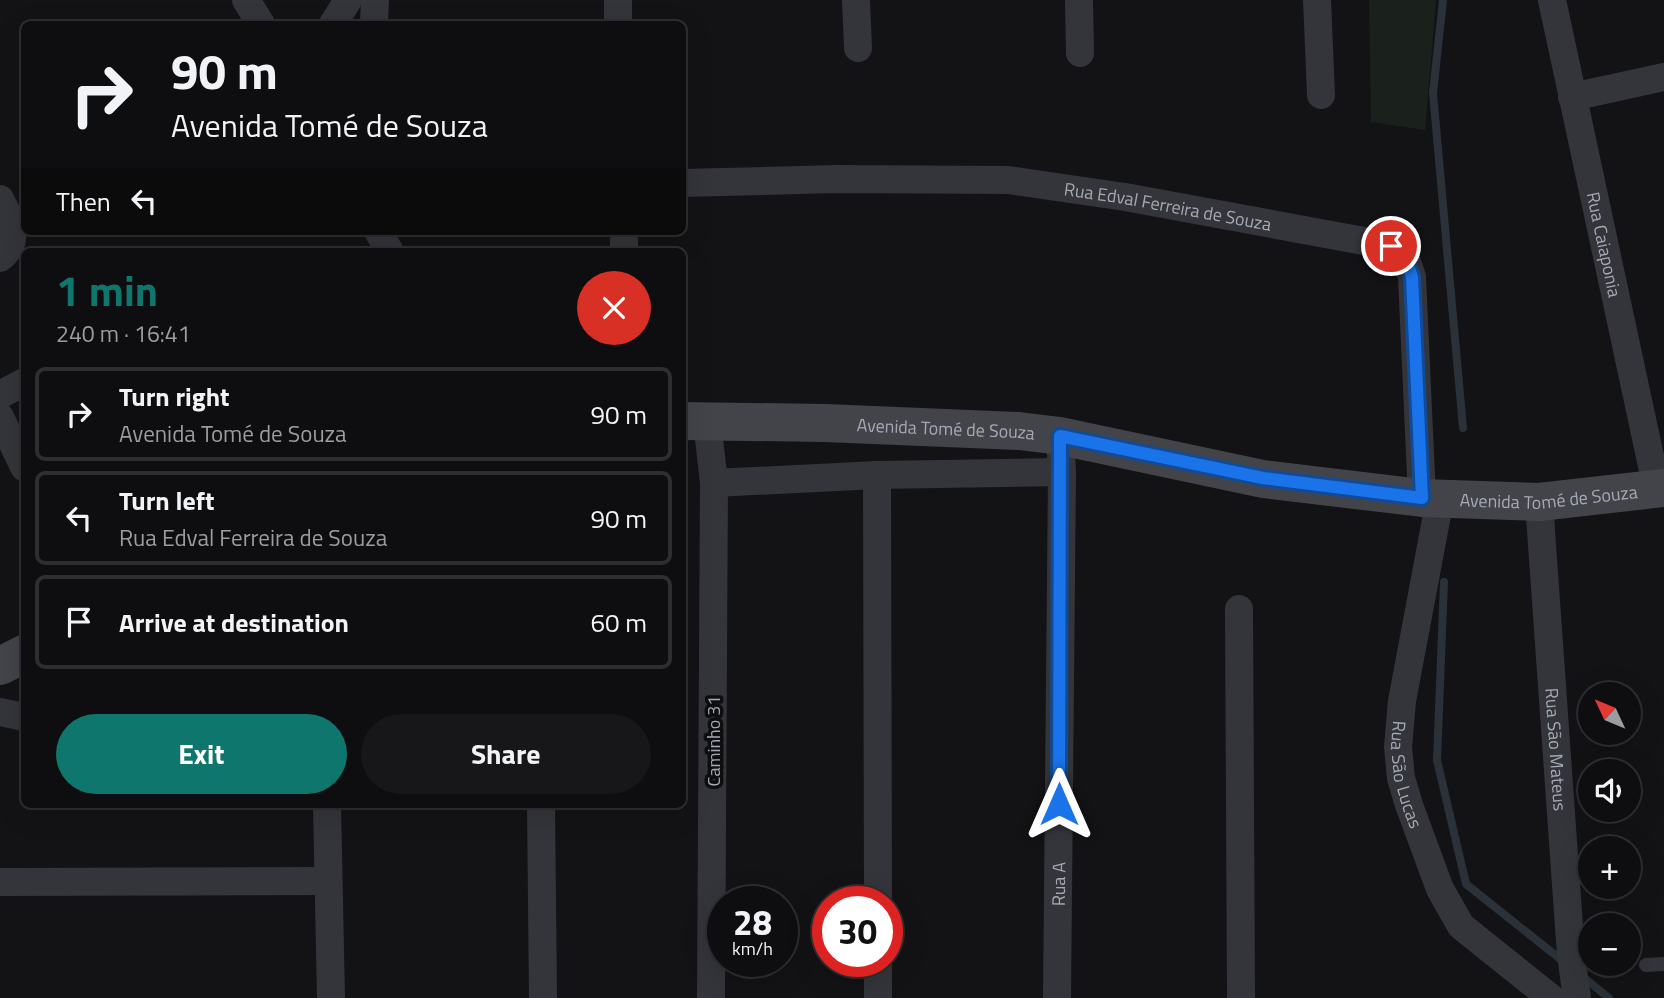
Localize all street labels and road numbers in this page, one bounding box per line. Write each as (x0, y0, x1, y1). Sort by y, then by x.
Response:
street label: Rua Edval Ferreira de Souza (1062, 175, 1274, 237)
street label: Rua Caiaponia (1580, 189, 1629, 300)
street label: Avenida Tomé de Souza (856, 411, 1036, 446)
street label: Avenida Tomé de Souza (1459, 478, 1639, 516)
street label: Rua São Mateus (1539, 687, 1574, 812)
street label: Caminho 31 (700, 696, 727, 786)
street label: Rua São Lucas (1384, 720, 1430, 832)
street label: Rua A (1044, 861, 1072, 906)

